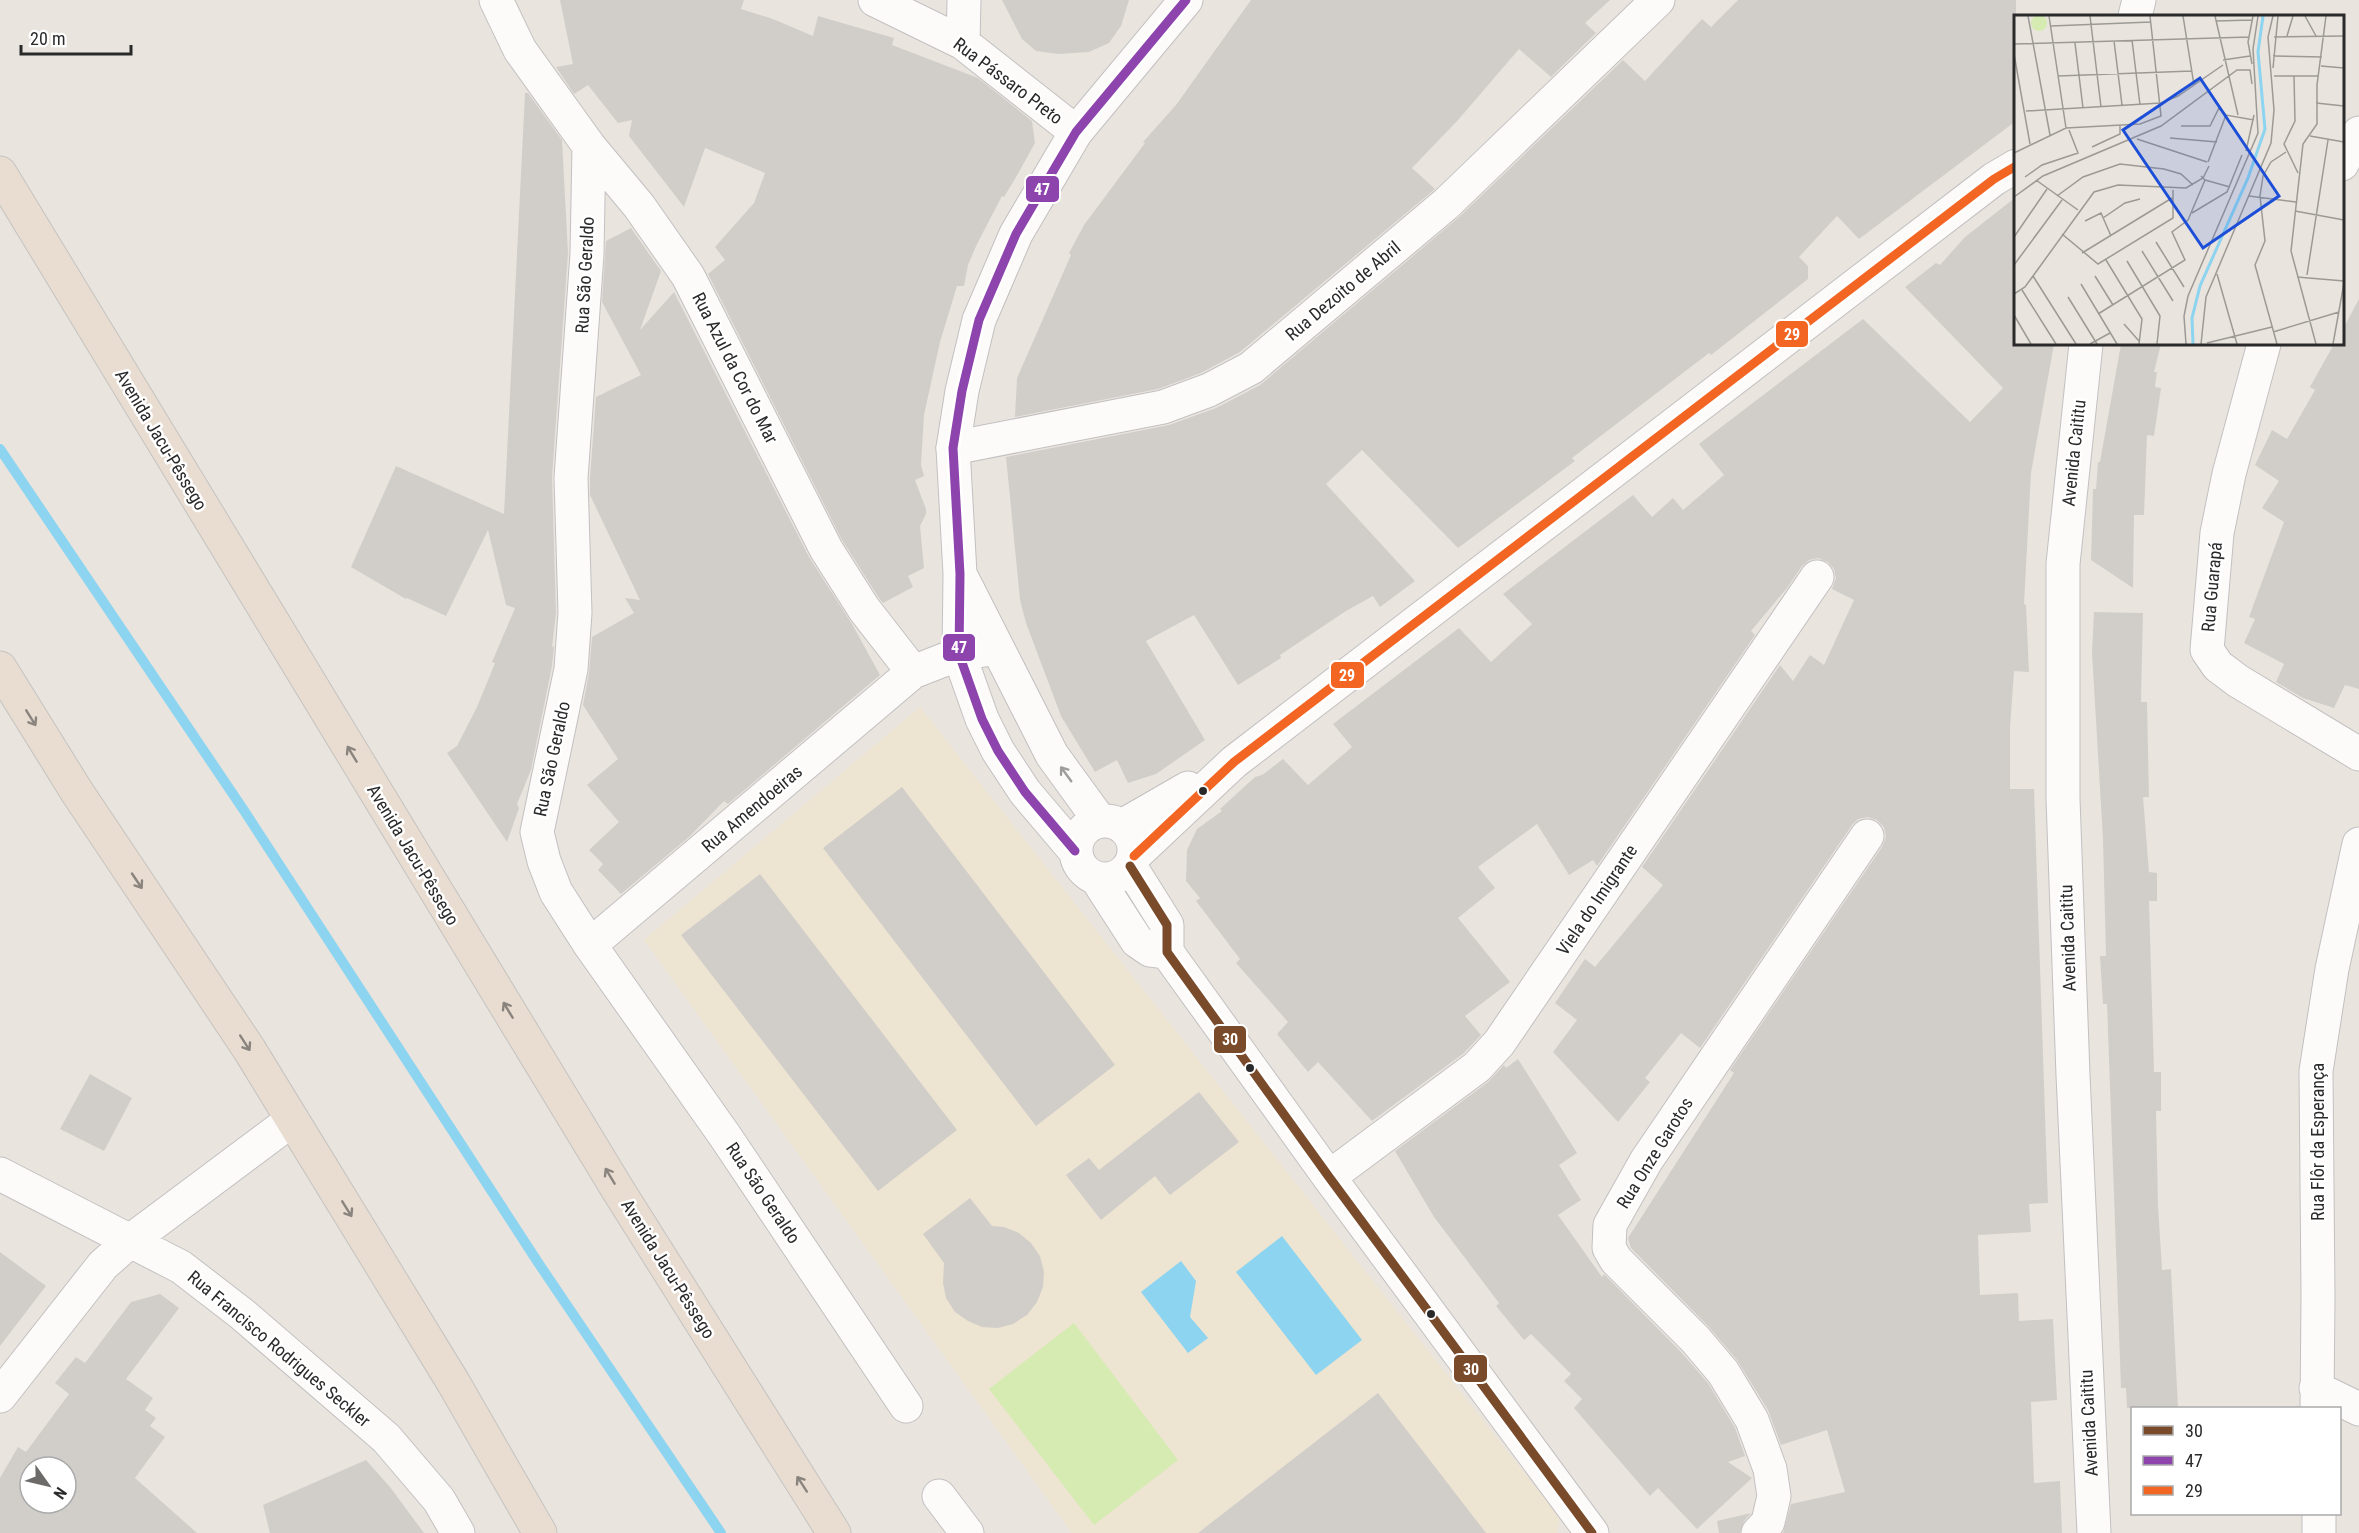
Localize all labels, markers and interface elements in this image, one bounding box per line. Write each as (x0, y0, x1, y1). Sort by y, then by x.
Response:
inset map (2014, 15, 2344, 345)
scale bar (21, 18, 130, 56)
text: 20 m (30, 28, 65, 49)
street label: Rua Pássaro Preto (950, 33, 1067, 128)
line badge: 47 (1025, 175, 1060, 203)
text: 47 (1034, 180, 1050, 199)
street label: Rua São Geraldo (571, 216, 598, 334)
street label: Rua Dezoito de Abril (1281, 236, 1404, 345)
street label: Rua Azul da Cor do Mar (688, 289, 783, 447)
line badge: 29 (1775, 320, 1809, 348)
text: 29 (1784, 325, 1800, 344)
street label: Avenida Jacu-Pêssego (111, 366, 212, 514)
street label: Avenida Caititu (2057, 399, 2090, 507)
street label: Rua Guarapá (2197, 541, 2226, 633)
line badge: 47 (942, 633, 976, 662)
text: 47 (951, 638, 967, 657)
line badge: 29 (1330, 661, 1365, 689)
text: 29 (1339, 666, 1355, 685)
street label: Rua São Geraldo (529, 699, 574, 818)
one-way arrow (24, 709, 37, 726)
one-way arrow (345, 746, 357, 763)
street label: Rua Amendoeiras (697, 761, 806, 857)
one-way arrow (1059, 766, 1072, 782)
street label: Avenida Jacu-Pêssego (363, 781, 464, 929)
unlabelled marker (1197, 785, 1209, 797)
street label: Viela do Imigrante (1552, 840, 1641, 959)
one-way arrow (131, 872, 143, 889)
street label: Avenida Caititu (2055, 884, 2080, 992)
one-way arrow (501, 1002, 513, 1019)
line badge: 30 (1213, 1025, 1247, 1054)
text: 30 (1222, 1030, 1238, 1049)
one-way arrow (240, 1034, 252, 1051)
unlabelled marker (1244, 1062, 1256, 1074)
street label: Rua Flôr da Esperança (2307, 1063, 2328, 1221)
street label: Rua Onze Garotos (1612, 1093, 1697, 1212)
street label: Rua São Geraldo (722, 1138, 805, 1247)
one-way arrow (603, 1168, 615, 1185)
street label: Avenida Jacu-Pêssego (617, 1195, 720, 1342)
one-way arrow (341, 1201, 354, 1218)
street label: Rua Francisco Rodrigues Seckler (184, 1266, 375, 1431)
unlabelled marker (1425, 1308, 1437, 1320)
line badge: 30 (1453, 1354, 1488, 1383)
text: 30 (1463, 1360, 1479, 1379)
street label: Avenida Caititu (2075, 1369, 2102, 1477)
legend (2131, 1407, 2341, 1515)
text: 30 (2185, 1420, 2203, 1441)
text: 47 (2185, 1450, 2203, 1471)
north arrow (18, 1455, 78, 1515)
one-way arrow (796, 1476, 808, 1493)
text: 29 (2185, 1480, 2203, 1501)
text: N (49, 1484, 71, 1502)

